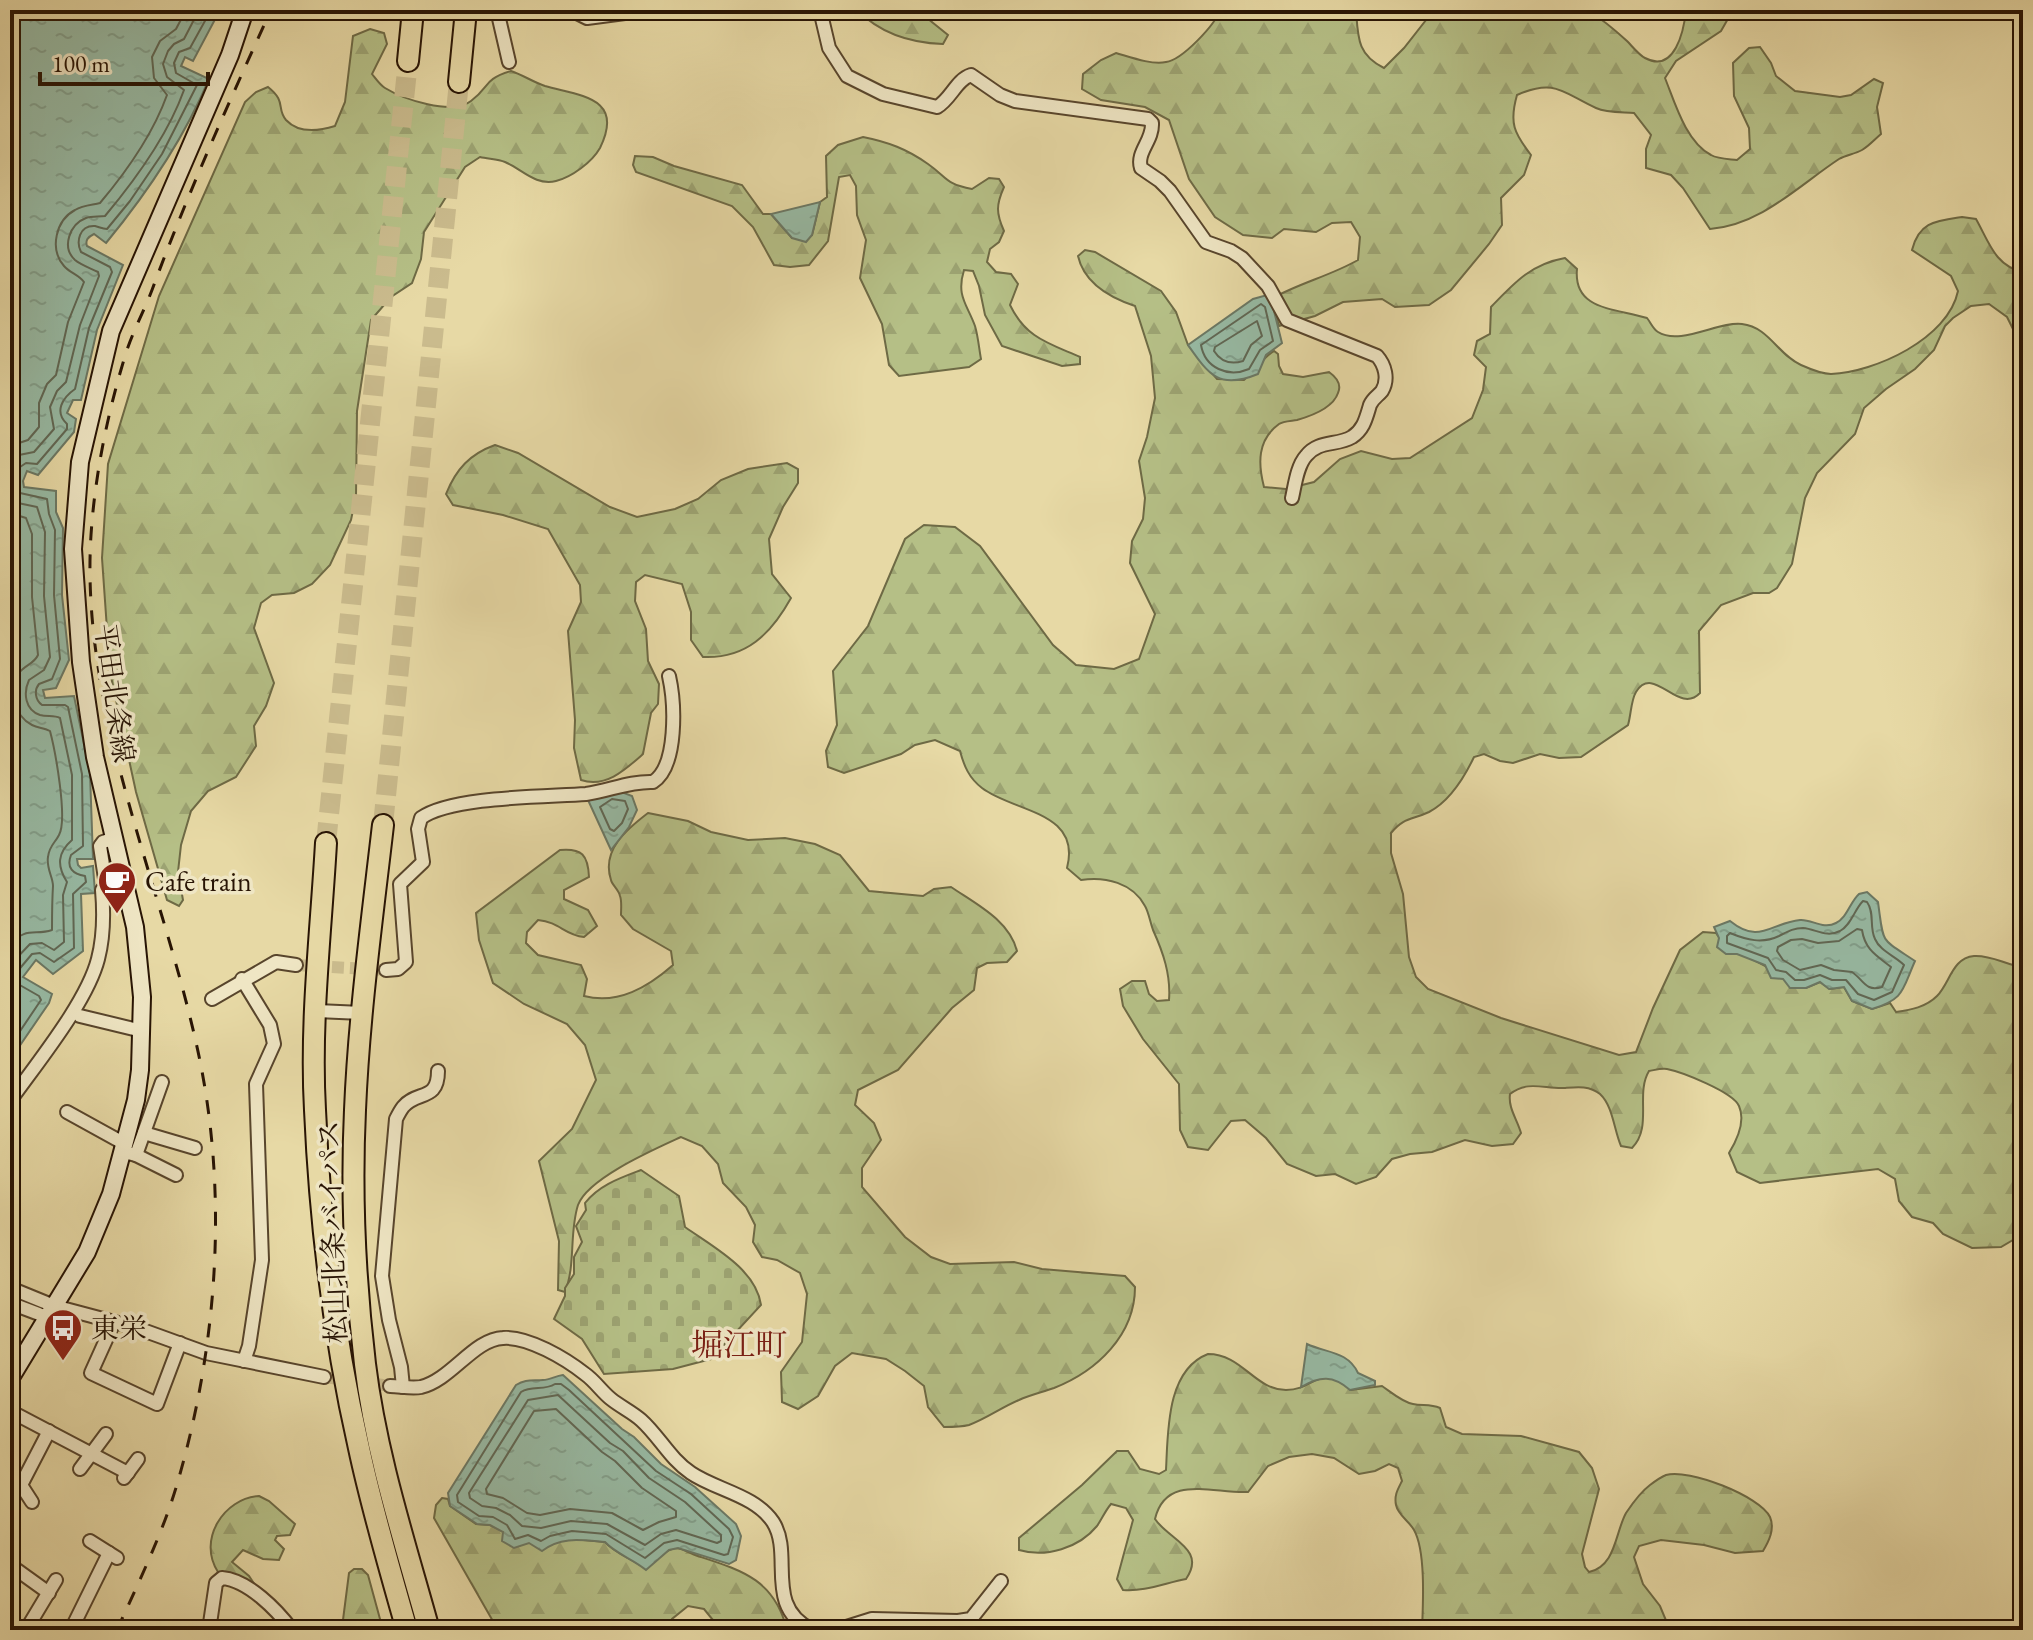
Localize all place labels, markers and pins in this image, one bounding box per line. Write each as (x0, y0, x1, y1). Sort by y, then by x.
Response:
cafe icon: Cafe train (96, 860, 138, 915)
place label: Cafe train (145, 863, 252, 899)
bus stop icon: 東栄 (42, 1307, 84, 1362)
place label: 東栄 (91, 1310, 147, 1346)

